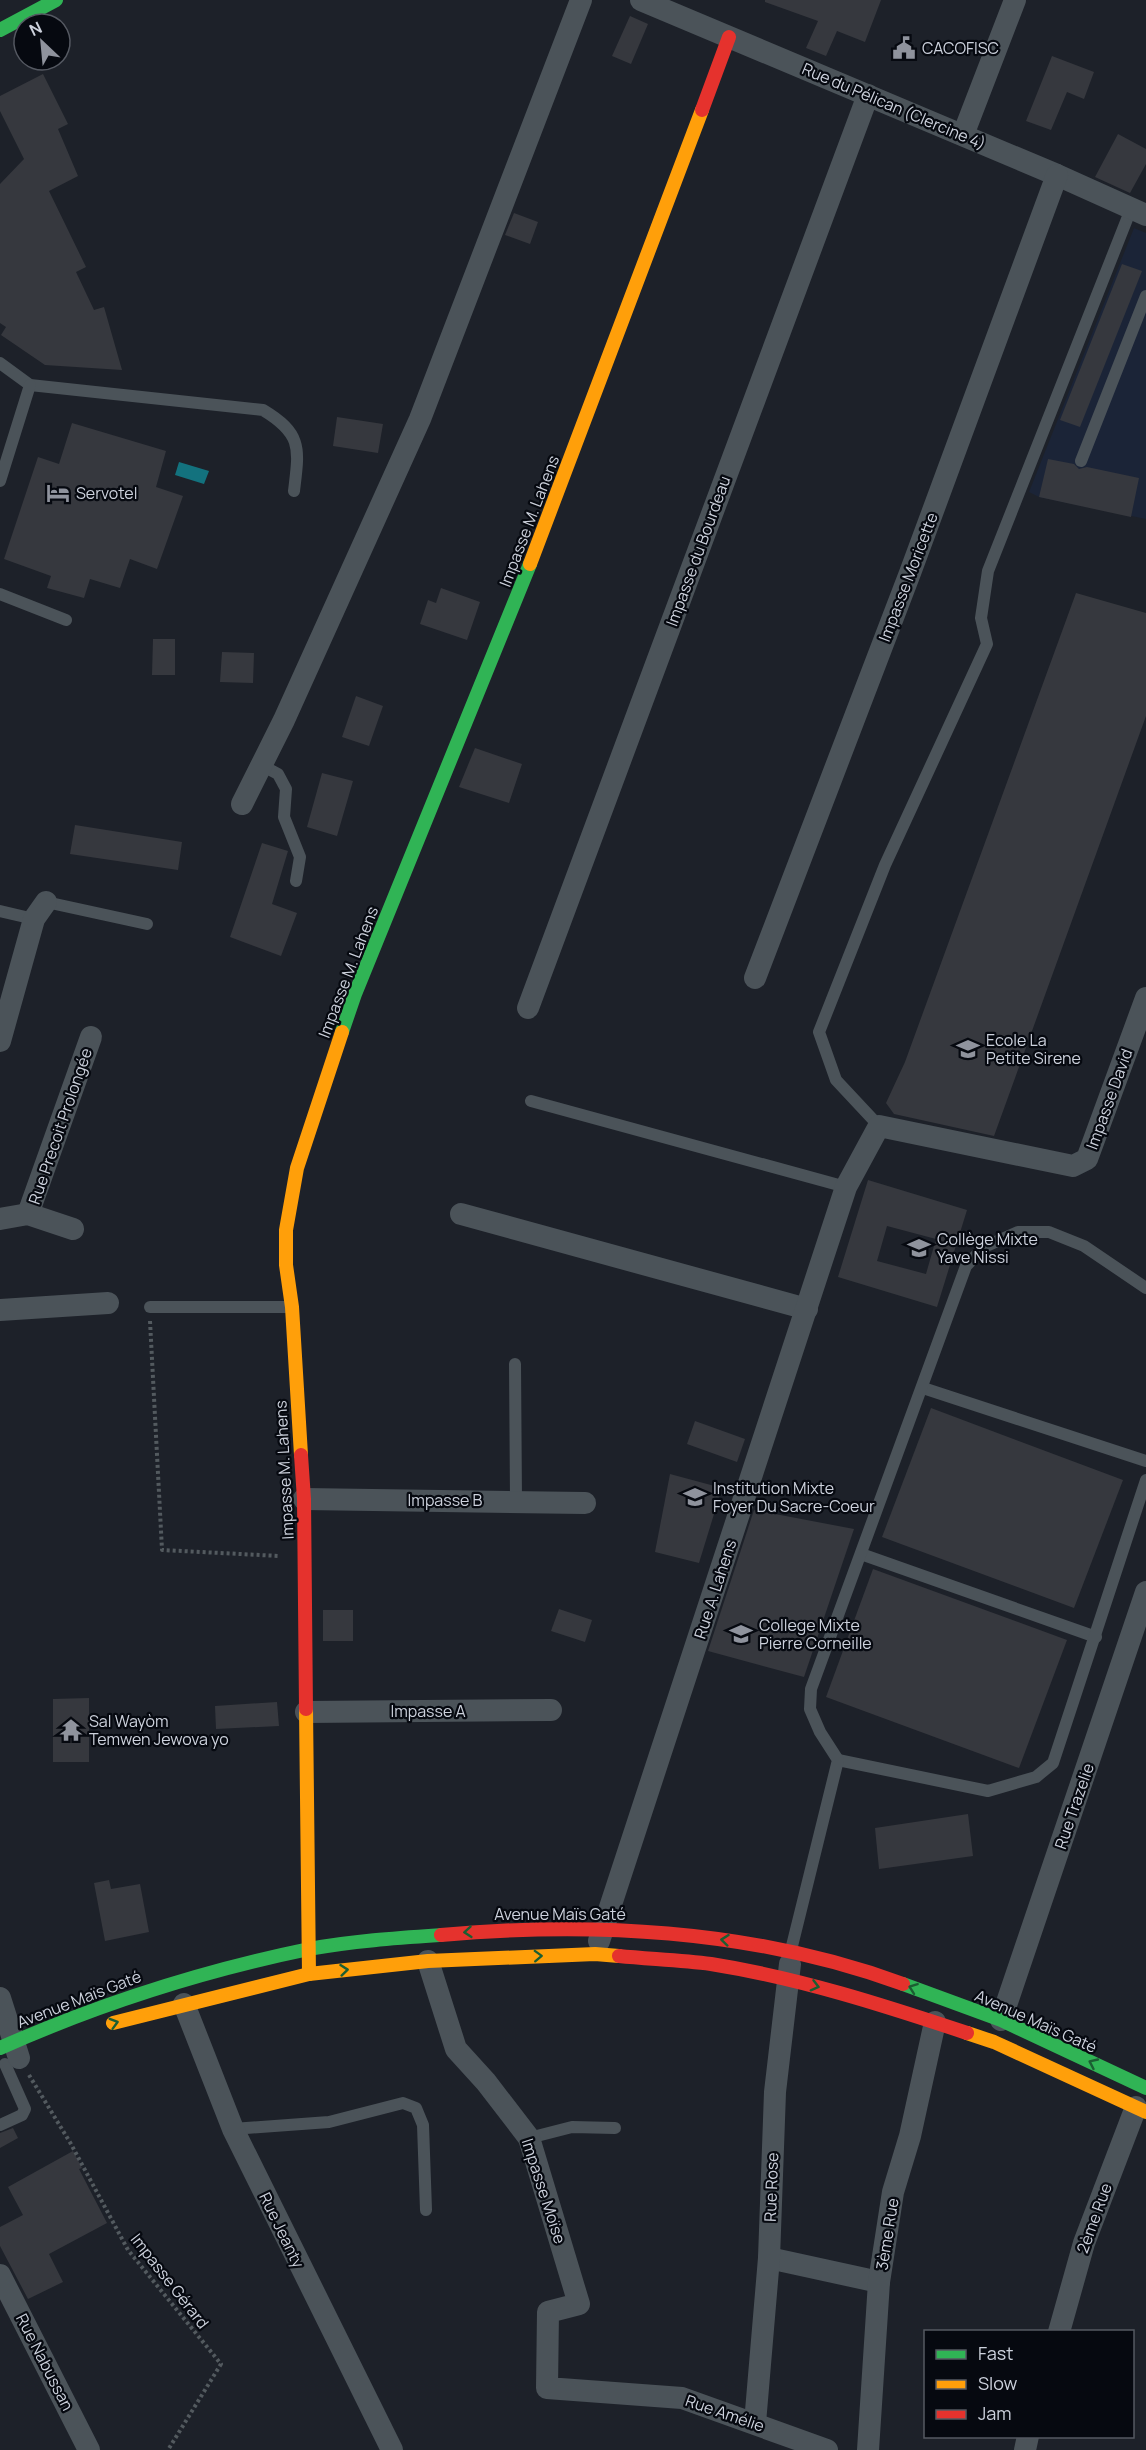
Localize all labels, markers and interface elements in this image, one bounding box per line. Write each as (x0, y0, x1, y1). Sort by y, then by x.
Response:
north arrow (12, 12, 72, 72)
text: N (25, 16, 45, 41)
public building icon: CACOFISC (891, 35, 917, 61)
place label: CACOFISC (922, 37, 999, 59)
street label: Rue du Pélican (Clercine 4) (799, 57, 989, 155)
street label: Impasse M. Lahens (494, 452, 564, 590)
street label: Impasse du Bourdeau (661, 473, 735, 629)
hotel icon: Servotel (45, 480, 71, 506)
place label: Servotel (76, 482, 137, 504)
street label: Impasse Moricette (873, 509, 943, 645)
street label: Impasse M. Lahens (313, 903, 383, 1041)
place label: Ecole La Petite Sirene (986, 1029, 1081, 1069)
school or university icon: Ecole La Petite Sirene (955, 1036, 981, 1062)
street label: Rue Precoit Prolongée (23, 1045, 97, 1207)
street label: Impasse David (1081, 1046, 1137, 1152)
place label: Collège Mixte Yave Nissi (937, 1228, 1038, 1268)
school or university icon: Collège Mixte Yave Nissi (906, 1235, 932, 1261)
street label: Impasse M. Lahens (269, 1400, 299, 1540)
place label: Institution Mixte Foyer Du Sacre-Coeur (713, 1477, 875, 1517)
school or university icon: Institution Mixte Foyer Du Sacre-Coeur (682, 1484, 708, 1510)
street label: Impasse B (408, 1489, 483, 1511)
street label: Rue A. Lahens (689, 1537, 741, 1641)
place label: College Mixte Pierre Corneille (759, 1614, 872, 1654)
school or university icon: College Mixte Pierre Corneille (728, 1621, 754, 1647)
street label: Impasse A (390, 1700, 466, 1722)
place label: Sal Wayòm Temwen Jewova yo (89, 1710, 229, 1750)
temple icon: Sal Wayòm Temwen Jewova yo (58, 1717, 84, 1743)
street label: Rue Trazelie (1049, 1760, 1099, 1852)
street label: Avenue Maïs Gaté (494, 1903, 626, 1925)
one-way arrow (463, 1925, 472, 1938)
one-way arrow (720, 1934, 729, 1947)
one-way arrow (534, 1950, 543, 1963)
one-way arrow (340, 1964, 349, 1977)
street label: Avenue Maïs Gaté (14, 1965, 144, 2033)
one-way arrow (810, 1978, 820, 1991)
one-way arrow (908, 1983, 919, 1996)
street label: Avenue Maïs Gaté (971, 1984, 1101, 2058)
one-way arrow (108, 2018, 118, 2031)
one-way arrow (1089, 2059, 1100, 2071)
street label: Impasse Moïse (517, 2136, 571, 2246)
street label: Rue Rose (759, 2152, 783, 2222)
street label: 2ème Rue (1071, 2180, 1117, 2256)
street label: Rue Jeanty (254, 2188, 310, 2272)
street label: 3ème Rue (870, 2196, 904, 2272)
street label: Impasse Gérard (126, 2229, 214, 2333)
street label: Rue Nabussan (11, 2310, 79, 2414)
legend (924, 2330, 1134, 2438)
text: Fast (978, 2341, 1013, 2365)
text: Slow (978, 2371, 1018, 2395)
street label: Rue Amélie (683, 2389, 767, 2437)
text: Jam (978, 2401, 1012, 2425)

